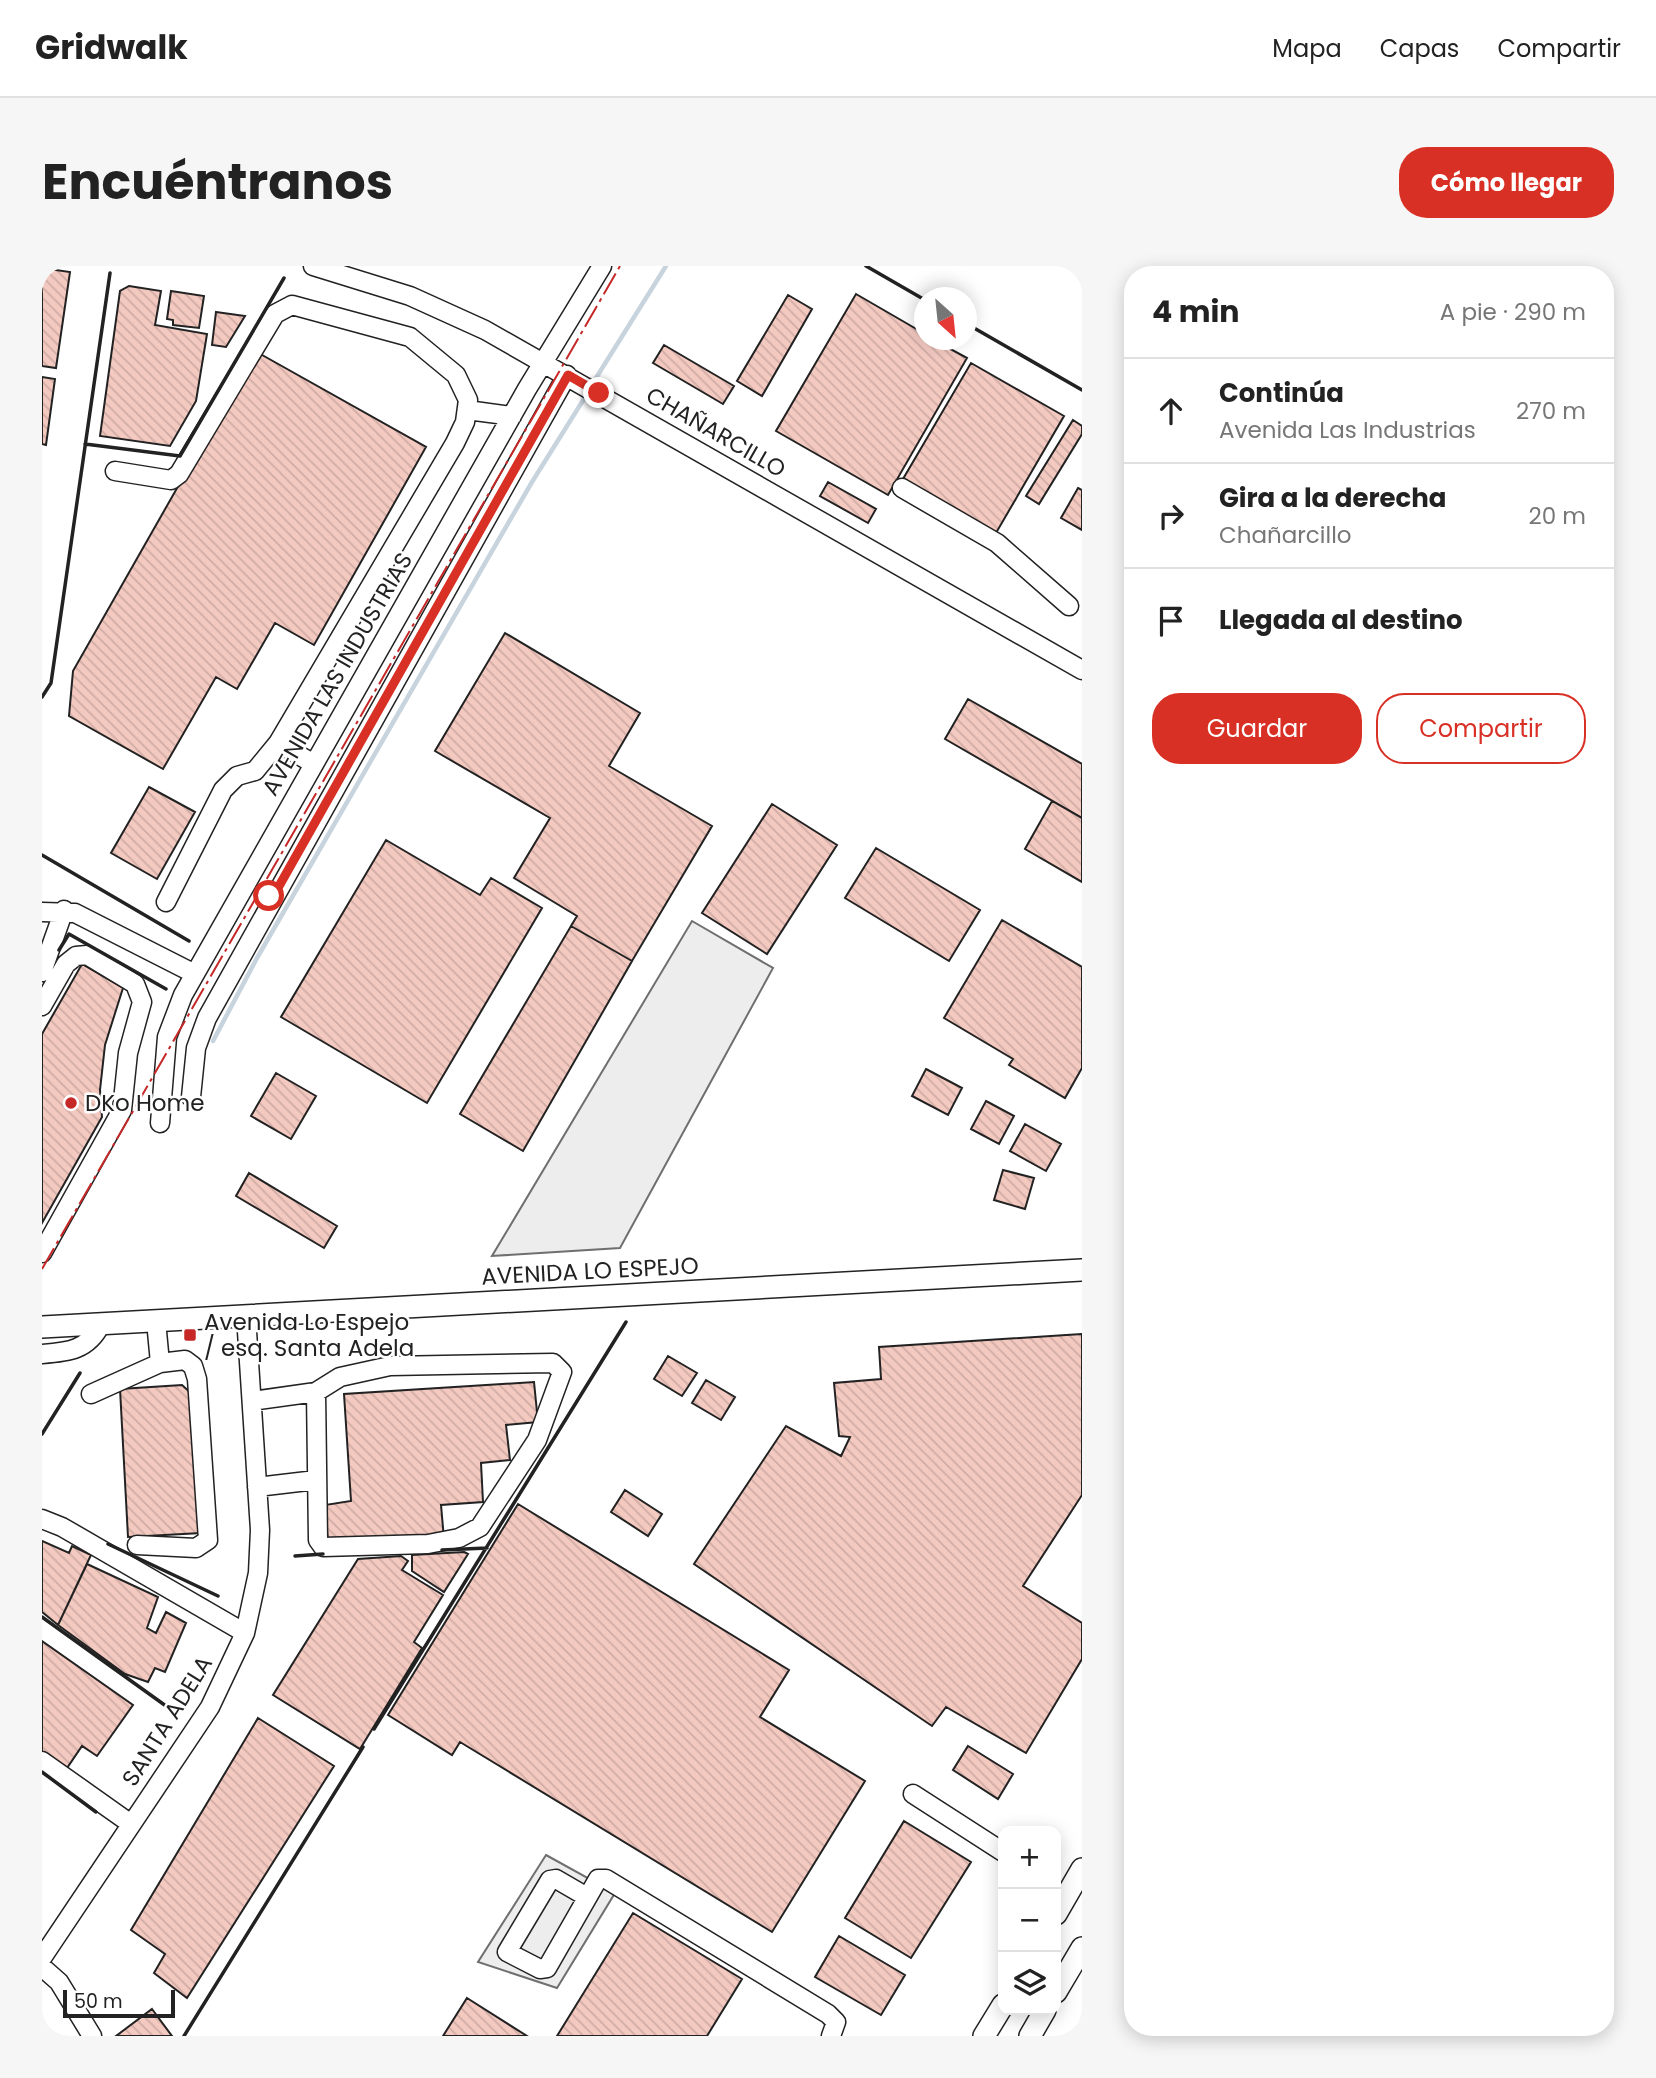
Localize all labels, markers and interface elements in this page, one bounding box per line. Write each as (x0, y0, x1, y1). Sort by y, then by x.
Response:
text: Gridwalk (35, 24, 188, 71)
text: Mapa (1272, 32, 1342, 65)
text: Capas (1380, 32, 1459, 65)
text: Compartir (1497, 32, 1621, 65)
button: Cómo llegar (1399, 147, 1614, 218)
text: Encuéntranos (42, 148, 393, 216)
north arrow (914, 287, 977, 350)
text: 4 min (1152, 290, 1240, 333)
text: A pie · 290 m (1440, 296, 1586, 328)
text: Continúa (1219, 375, 1344, 411)
route end (583, 377, 614, 408)
street label: CHAÑARCILLO (640, 379, 792, 485)
icon: ahead (1152, 392, 1190, 430)
text: 270 m (1516, 395, 1586, 427)
text: Avenida Las Industrias (1219, 414, 1476, 446)
text: Gira a la derecha (1219, 480, 1447, 516)
icon: right (1152, 497, 1190, 535)
text: 20 m (1528, 500, 1586, 532)
text: Chañarcillo (1219, 519, 1352, 551)
street label: AVENIDA LAS INDUSTRIAS (254, 547, 420, 801)
icon: arrive (1152, 602, 1190, 640)
text: Llegada al destino (1219, 602, 1463, 638)
button: Guardar (1152, 693, 1362, 764)
button: Compartir (1376, 693, 1586, 764)
route start (253, 880, 284, 911)
place label: DKo Home (85, 1087, 205, 1119)
marker: DKo Home (63, 1095, 79, 1111)
street label: AVENIDA LO ESPEJO (481, 1249, 699, 1293)
place label: Avenida Lo Espejo / esq. Santa Adela (204, 1306, 414, 1364)
marker: Avenida Lo Espejo / esq. Santa Adela (182, 1327, 198, 1343)
street label: SANTA ADELA (114, 1650, 220, 1792)
map controls (998, 1826, 1061, 2015)
button: + (998, 1826, 1061, 1889)
button: − (998, 1889, 1061, 1952)
button: layers (998, 1952, 1061, 2015)
scale bar (63, 1987, 175, 2019)
text: 50 m (74, 1988, 123, 2015)

